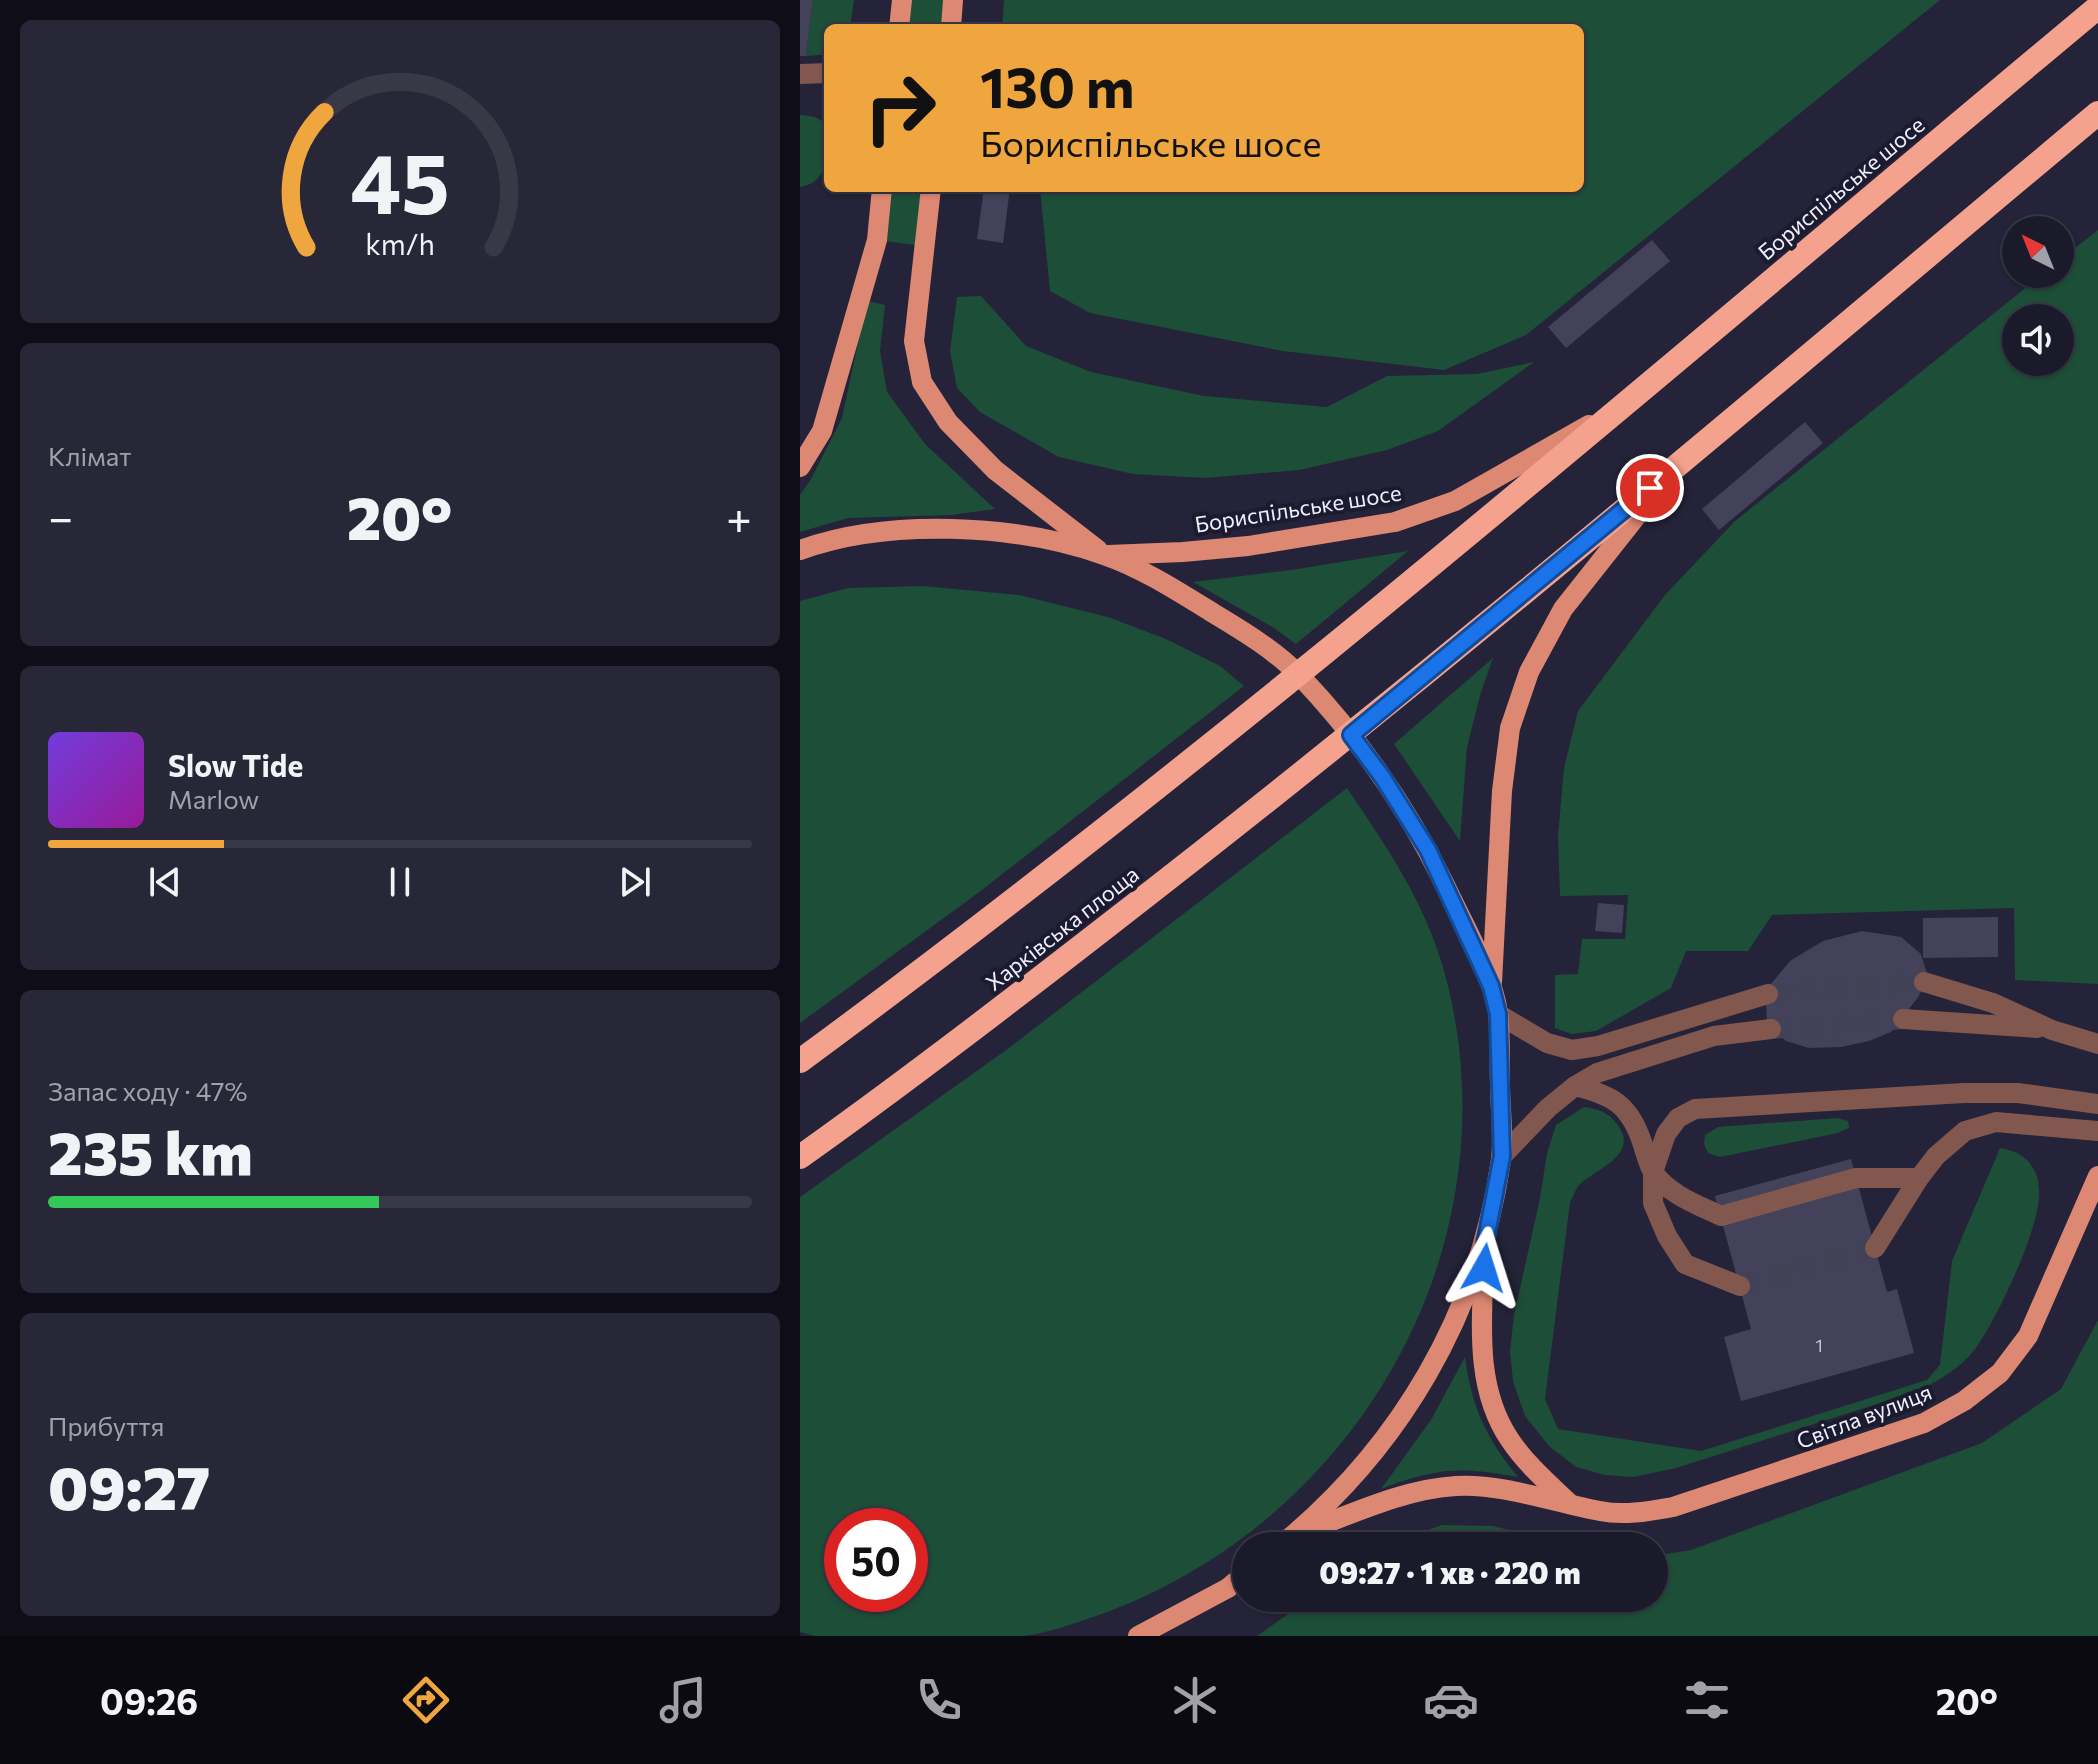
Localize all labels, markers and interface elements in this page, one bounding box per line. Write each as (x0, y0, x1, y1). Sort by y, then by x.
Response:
text: 130 m (980, 51, 1135, 120)
icon: right (848, 56, 952, 160)
street label: Бориспільське шосе (1752, 111, 1930, 265)
text: Бориспільське шосе (980, 120, 1321, 164)
text: 45 (350, 128, 450, 230)
north arrow (2002, 216, 2074, 288)
map controls (2002, 216, 2074, 376)
text: km/h (365, 226, 435, 261)
button: sound (2002, 304, 2074, 376)
text: Клімат (48, 440, 131, 471)
pin (1616, 454, 1684, 522)
icon: arrive (1628, 466, 1672, 510)
street label: Бориспільське шосе (1193, 478, 1403, 538)
text: 20° (347, 479, 452, 552)
text: − (48, 489, 73, 543)
text: + (726, 489, 752, 543)
text: Slow Tide (168, 746, 303, 783)
text: Marlow (168, 783, 259, 814)
icon: previous (143, 860, 187, 904)
icon: pause (378, 860, 422, 904)
icon: next (613, 860, 657, 904)
street label: Харківська площа (980, 860, 1144, 996)
text: Запас ходу · 47% (48, 1075, 247, 1106)
text: 235 km (48, 1114, 253, 1187)
position arrow (1442, 1226, 1526, 1310)
house number: 1 (1815, 1334, 1823, 1356)
street label: Світла вулиця (1793, 1378, 1935, 1454)
text: Прибуття (48, 1410, 164, 1441)
text: 09:27 (48, 1449, 210, 1522)
speed limit sign: 50 (824, 1508, 928, 1612)
text: 09:27 · 1 хв · 220 m (1319, 1553, 1581, 1590)
icon: directions (398, 1672, 454, 1728)
icon: music (655, 1672, 711, 1728)
icon: phone (911, 1672, 967, 1728)
icon: climate (1167, 1672, 1223, 1728)
icon: car (1423, 1672, 1479, 1728)
icon: filters (1679, 1672, 1735, 1728)
text: 09:26 (100, 1678, 198, 1722)
text: 20° (1936, 1678, 1998, 1722)

